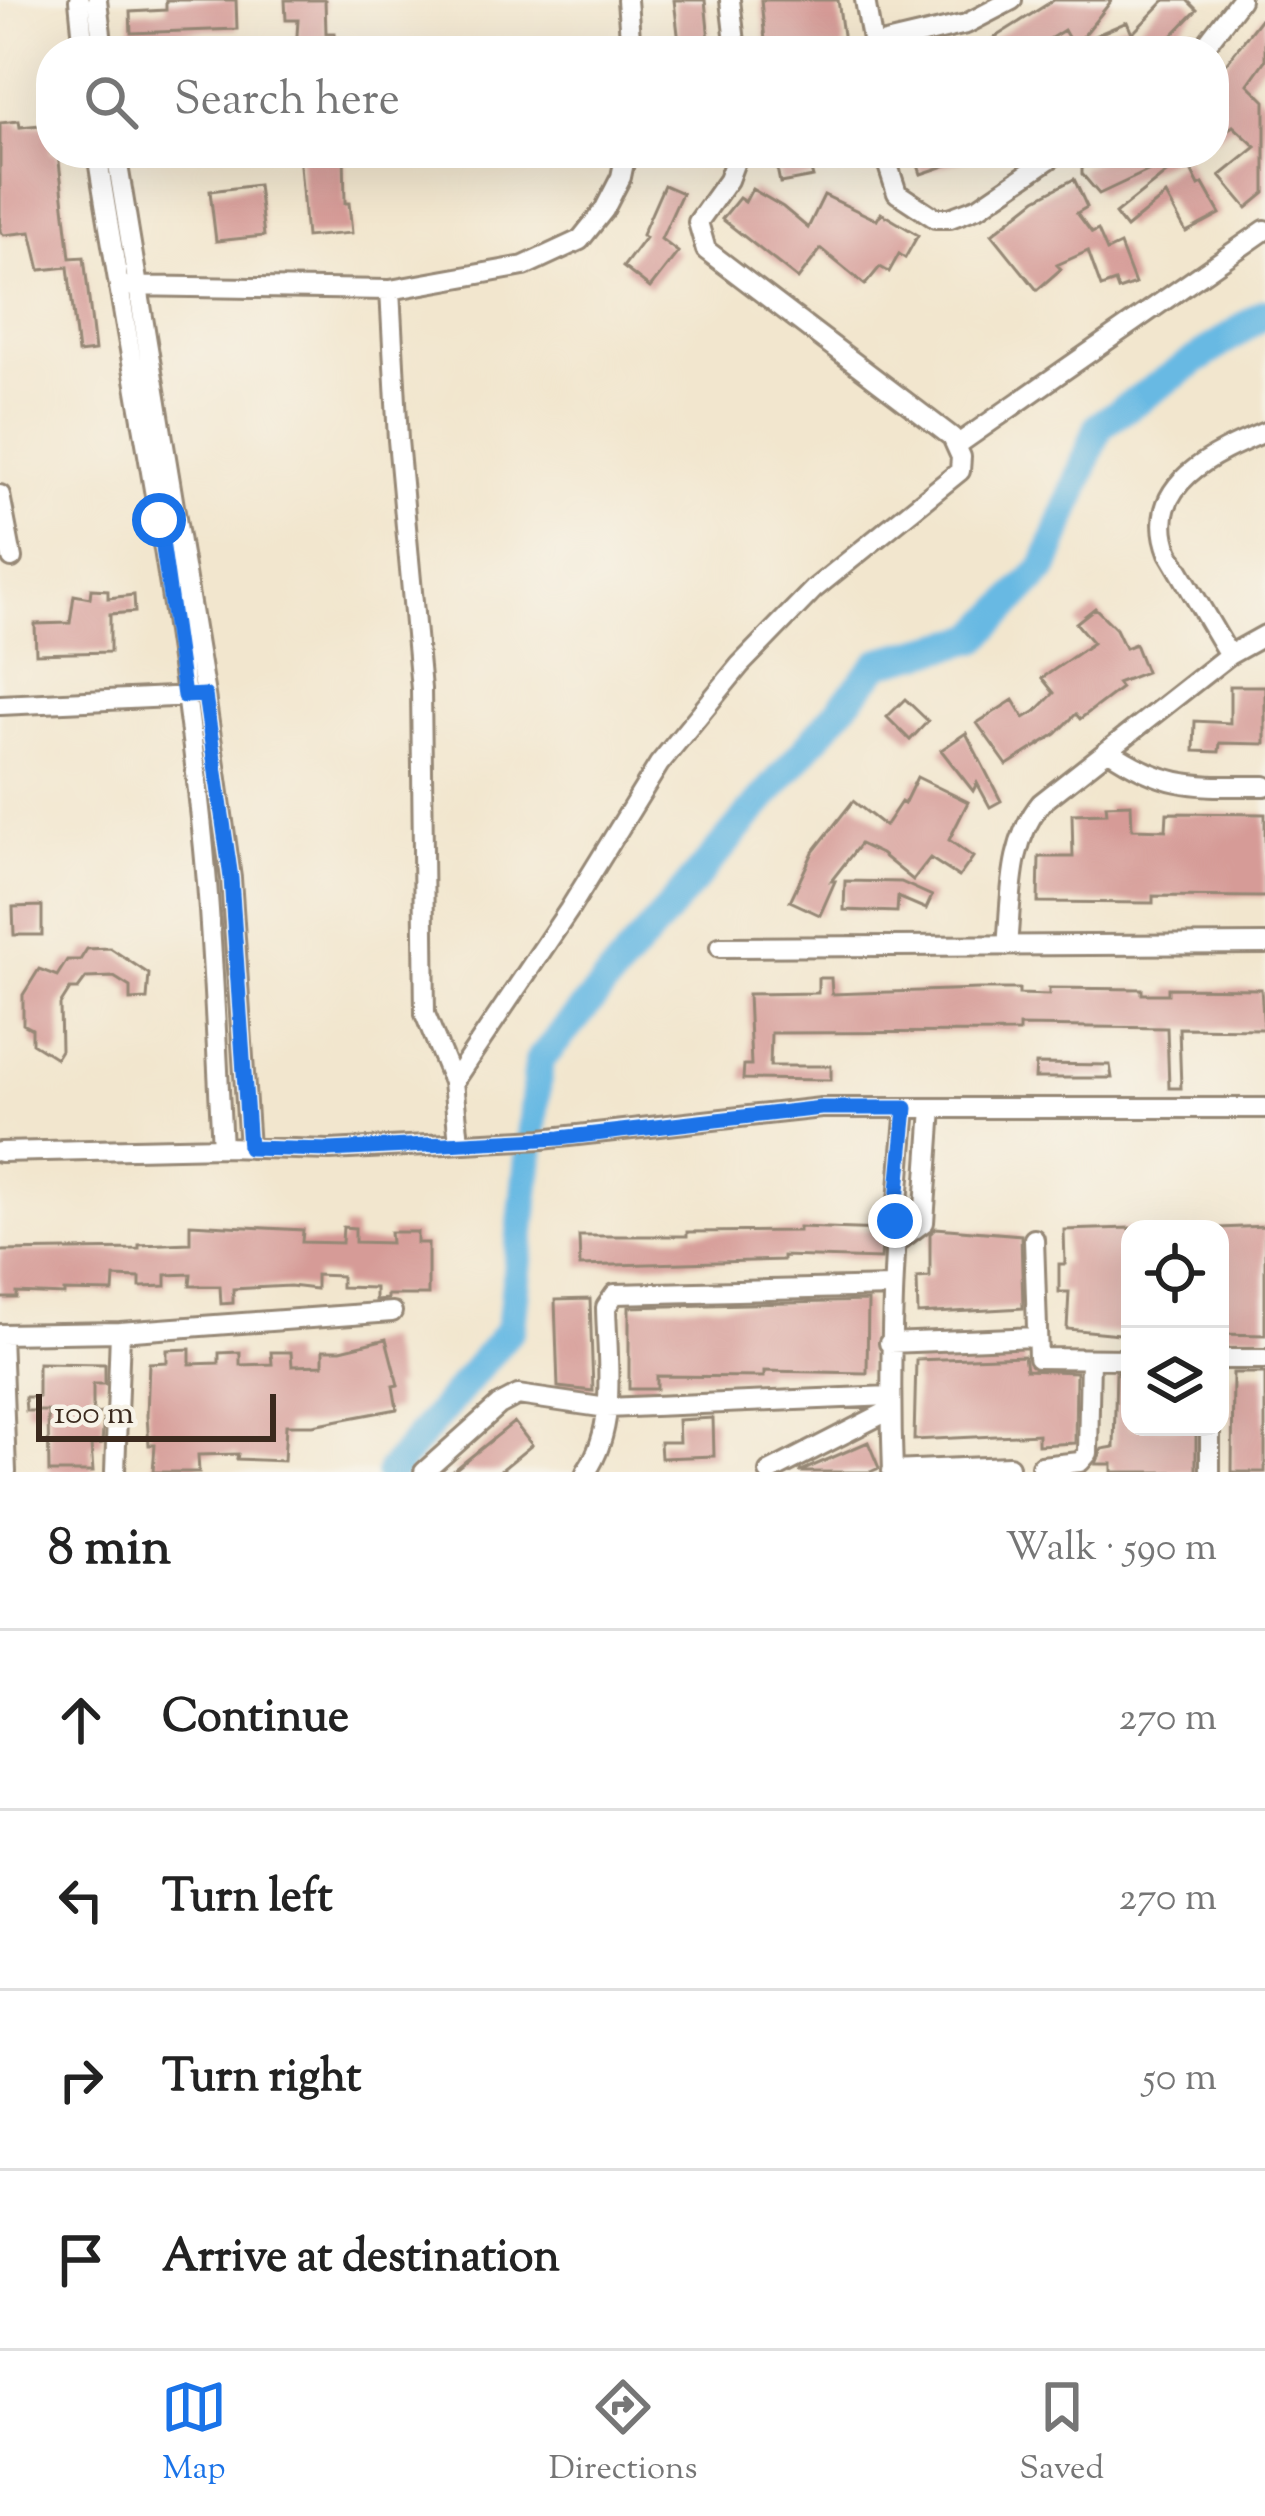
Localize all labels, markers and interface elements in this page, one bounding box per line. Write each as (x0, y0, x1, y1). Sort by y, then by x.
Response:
search box (36, 36, 1229, 168)
icon: search (78, 69, 144, 135)
text: Search here (174, 70, 400, 135)
route start (132, 493, 186, 547)
route end (868, 1194, 922, 1248)
map controls (1121, 1220, 1229, 1436)
button: locate (1121, 1220, 1229, 1328)
button: layers (1121, 1328, 1229, 1436)
scale bar (36, 1388, 276, 1441)
text: 100 m (54, 1391, 134, 1439)
text: 8 min (48, 1514, 171, 1587)
text: Walk · 590 m (1006, 1522, 1217, 1578)
icon: ahead (48, 1687, 114, 1753)
text: Continue (162, 1687, 349, 1752)
text: 270 m (1119, 1692, 1217, 1748)
icon: left (48, 1867, 114, 1933)
text: Turn left (162, 1867, 333, 1932)
text: 270 m (1119, 1872, 1217, 1928)
icon: right (48, 2047, 114, 2113)
text: Turn right (162, 2047, 361, 2112)
text: 50 m (1142, 2052, 1217, 2108)
icon: arrive (48, 2227, 114, 2293)
text: Arrive at destination (162, 2227, 560, 2292)
tab: Map (161, 2374, 227, 2494)
tab: Directions (549, 2374, 698, 2494)
tab: Saved (1019, 2374, 1104, 2494)

